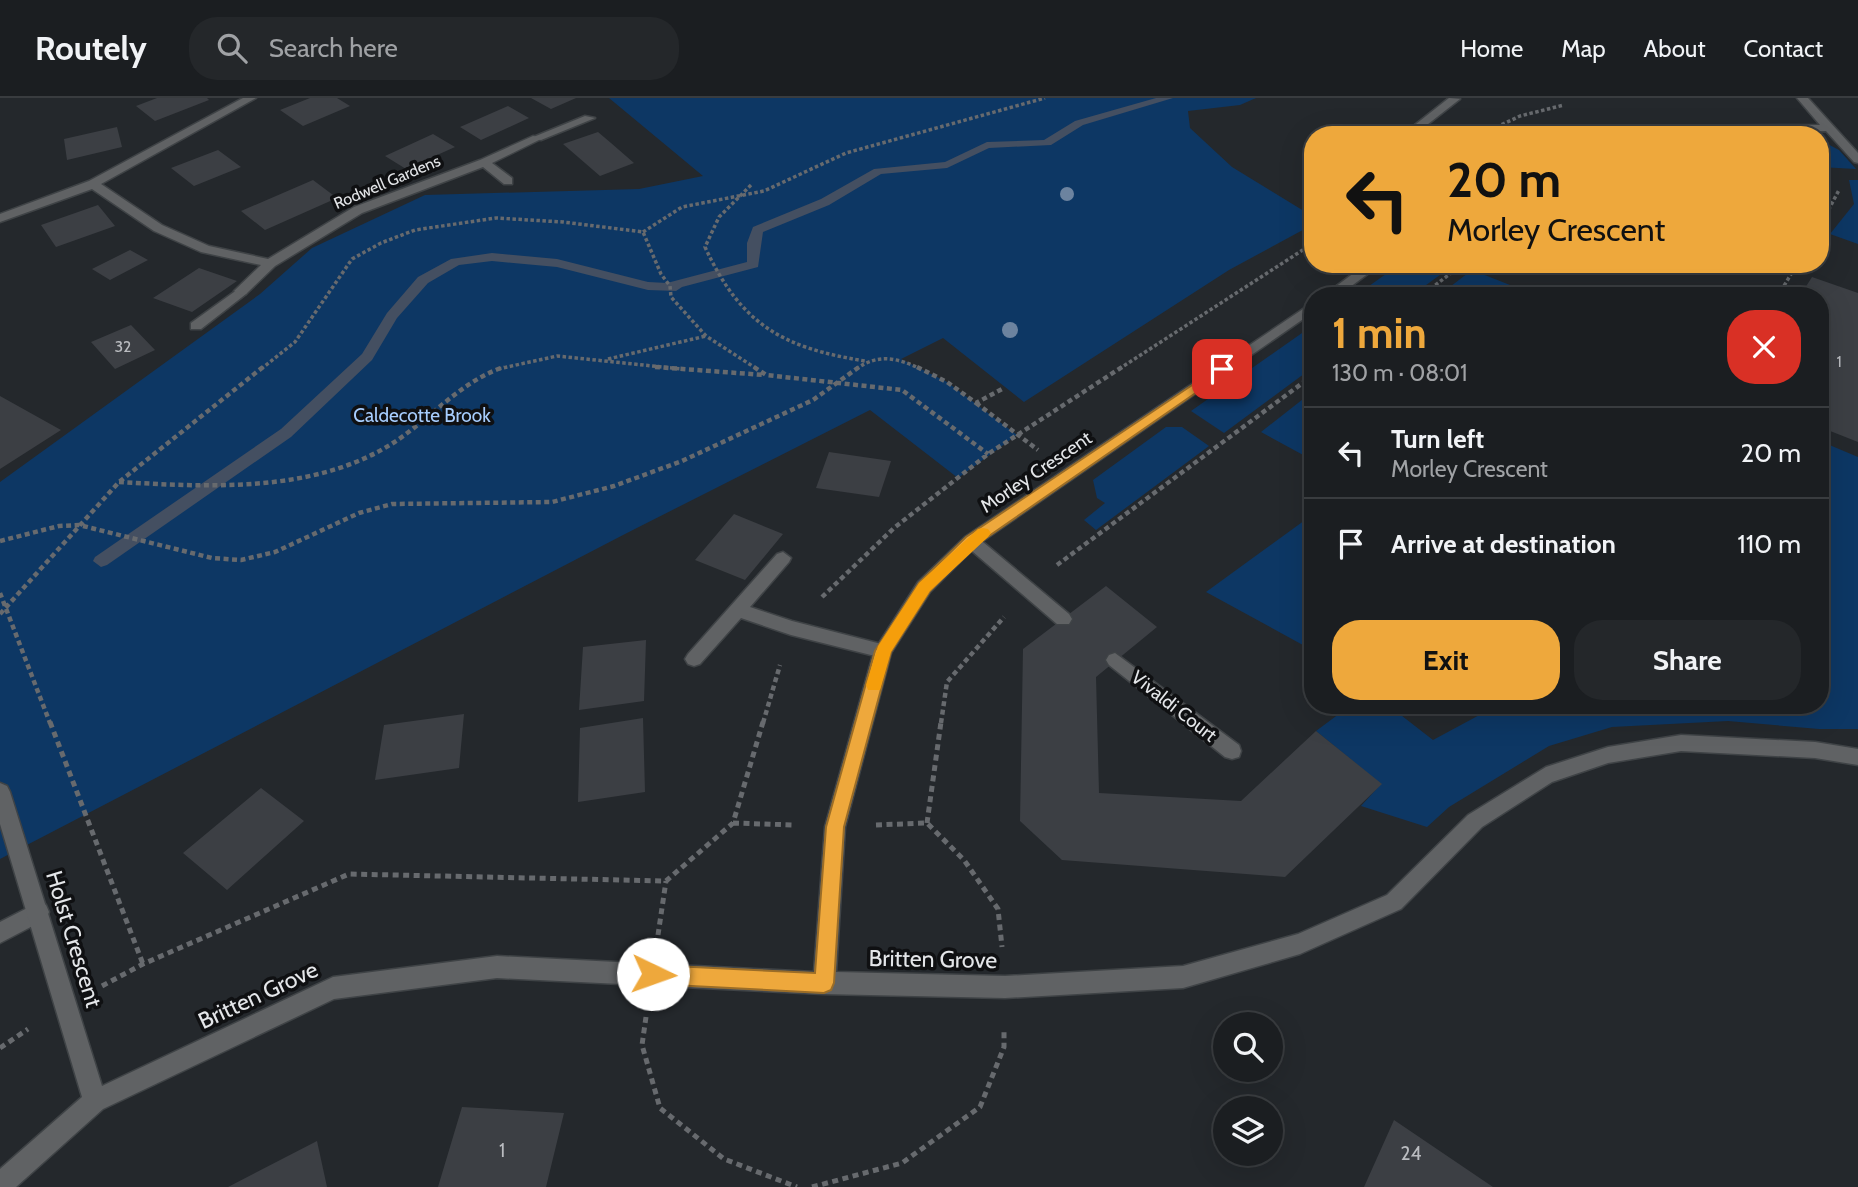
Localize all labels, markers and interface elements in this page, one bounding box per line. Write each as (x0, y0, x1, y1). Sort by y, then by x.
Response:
search box (189, 17, 679, 80)
text: Routely (35, 28, 147, 68)
icon: search (213, 29, 251, 67)
text: Search here (269, 32, 398, 64)
text: Home (1460, 34, 1523, 63)
text: Map (1561, 34, 1606, 63)
text: About (1644, 34, 1706, 63)
text: Contact (1744, 34, 1823, 63)
text: 20 m (1447, 150, 1561, 209)
street label: Rodwell Gardens (331, 151, 443, 213)
icon: left (1332, 154, 1423, 245)
text: Morley Crescent (1447, 210, 1665, 249)
text: 1 min (1332, 307, 1427, 359)
button: close (1727, 310, 1801, 384)
house number: 32 (114, 337, 132, 356)
pin (1192, 339, 1252, 399)
icon: arrive (1203, 350, 1241, 388)
house number: 1 (1836, 352, 1842, 371)
text: 130 m · 08:01 (1332, 359, 1468, 387)
park label: Caldecotte Brook (353, 404, 491, 427)
text: Turn left (1391, 423, 1484, 455)
street label: Morley Crescent (976, 426, 1097, 518)
icon: left (1332, 434, 1370, 472)
text: 20 m (1741, 437, 1801, 469)
text: Morley Crescent (1391, 455, 1548, 483)
icon: arrive (1332, 525, 1370, 563)
text: Arrive at destination (1391, 528, 1616, 560)
text: 110 m (1737, 528, 1801, 560)
button: Exit (1332, 620, 1560, 700)
button: Share (1574, 620, 1801, 700)
street label: Vivaldi Court (1127, 665, 1222, 747)
street label: Holst Crescent (40, 867, 108, 1011)
position arrow (616, 937, 690, 1011)
street label: Britten Grove (868, 944, 998, 974)
street label: Britten Grove (194, 955, 322, 1035)
map controls (1213, 1012, 1283, 1166)
button: search (1213, 1012, 1283, 1082)
button: layers (1213, 1096, 1283, 1166)
house number: 1 (499, 1139, 505, 1162)
house number: 24 (1401, 1142, 1421, 1165)

